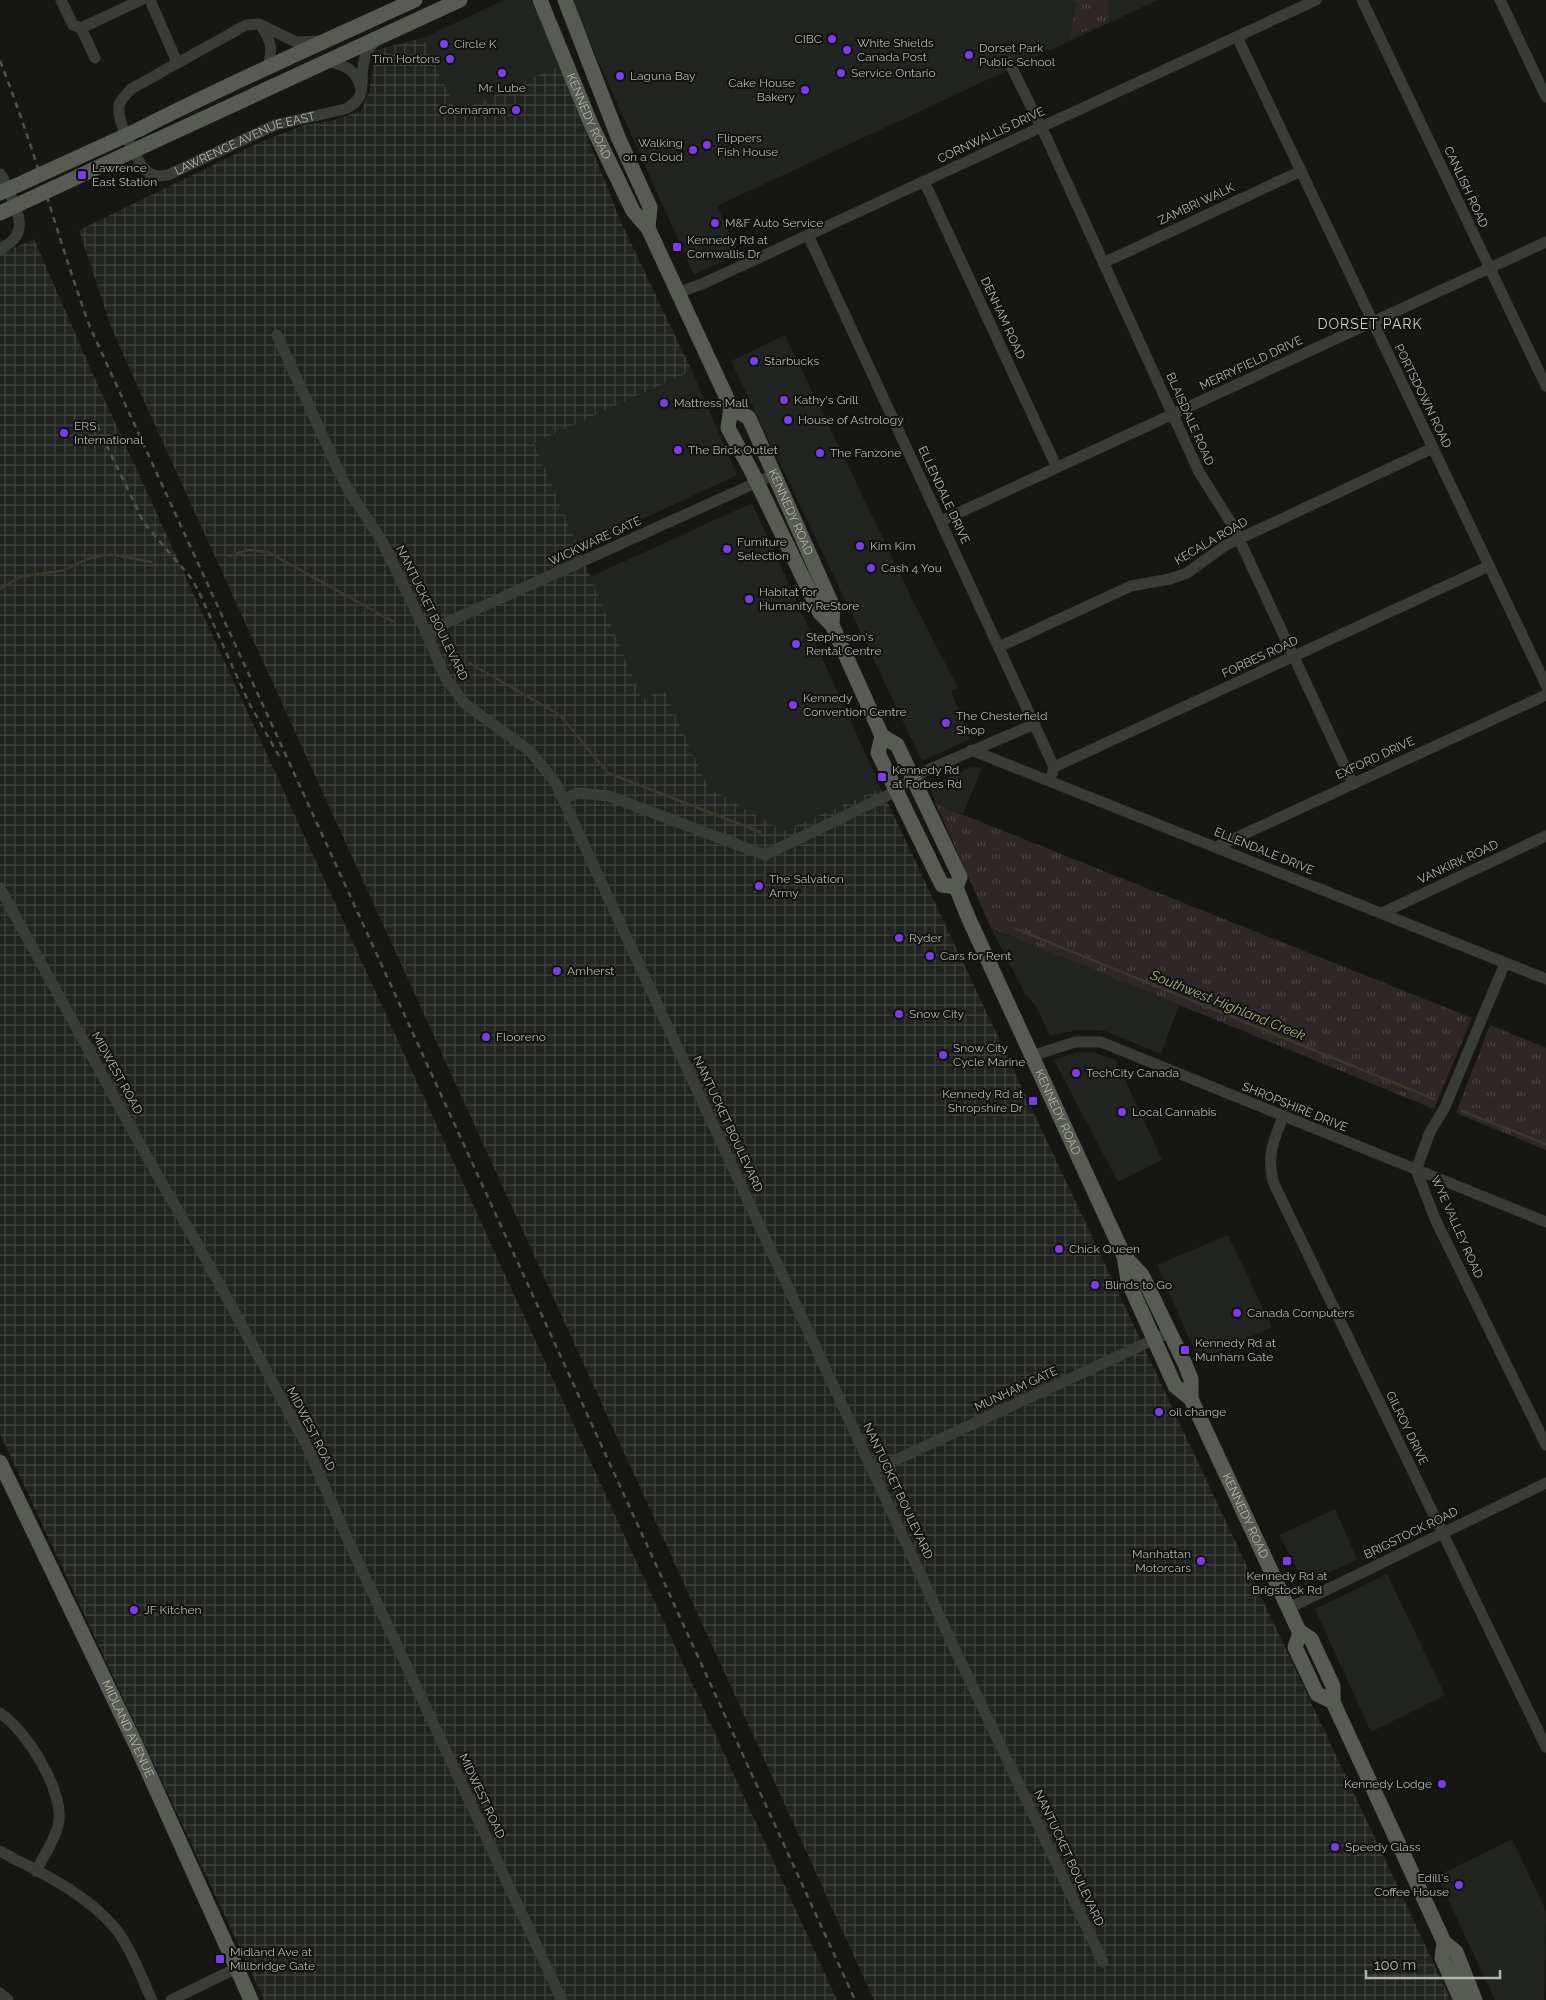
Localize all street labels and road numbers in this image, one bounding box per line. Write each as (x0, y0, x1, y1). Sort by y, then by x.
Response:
street label: KENNEDY ROAD (564, 71, 614, 162)
street label: CORNWALLIS DRIVE (935, 104, 1047, 166)
street label: LAWRENCE AVENUE EAST (172, 109, 317, 178)
street label: CANLISH ROAD (1441, 144, 1491, 230)
street label: ZAMBRI WALK (1156, 180, 1237, 228)
street label: DENHAM ROAD (978, 275, 1028, 362)
street label: MERRYFIELD DRIVE (1197, 333, 1305, 393)
street label: PORTSDOWN ROAD (1392, 342, 1455, 451)
street label: BLAISDALE ROAD (1163, 370, 1217, 468)
street label: ELLENDALE DRIVE (915, 444, 973, 546)
street label: KENNEDY ROAD (766, 467, 816, 558)
street label: WICKWARE GATE (547, 513, 643, 569)
street label: KECALA ROAD (1172, 514, 1250, 568)
street label: NANTUCKET BOULEVARD (393, 543, 471, 683)
street label: FORBES ROAD (1220, 633, 1301, 681)
street label: EXFORD DRIVE (1333, 734, 1417, 782)
street label: ELLENDALE DRIVE (1212, 825, 1316, 877)
street label: VANKIRK ROAD (1416, 837, 1501, 887)
street label: MIDWEST ROAD (89, 1029, 146, 1117)
street label: NANTUCKET BOULEVARD (690, 1054, 766, 1195)
street label: KENNEDY ROAD (1032, 1067, 1084, 1158)
street label: SHROPSHIRE DRIVE (1240, 1079, 1350, 1135)
street label: WYE VALLEY ROAD (1428, 1174, 1486, 1281)
street label: MUNHAM GATE (972, 1364, 1060, 1414)
street label: MIDWEST ROAD (284, 1385, 338, 1474)
street label: GILROY DRIVE (1383, 1389, 1431, 1467)
street label: NANTUCKET BOULEVARD (860, 1421, 936, 1562)
street label: KENNEDY ROAD (1219, 1471, 1271, 1561)
street label: BRIGSTOCK ROAD (1362, 1504, 1461, 1562)
street label: MIDLAND AVENUE (99, 1678, 157, 1780)
street label: MIDWEST ROAD (456, 1751, 508, 1841)
street label: NANTUCKET BOULEVARD (1031, 1788, 1107, 1929)

